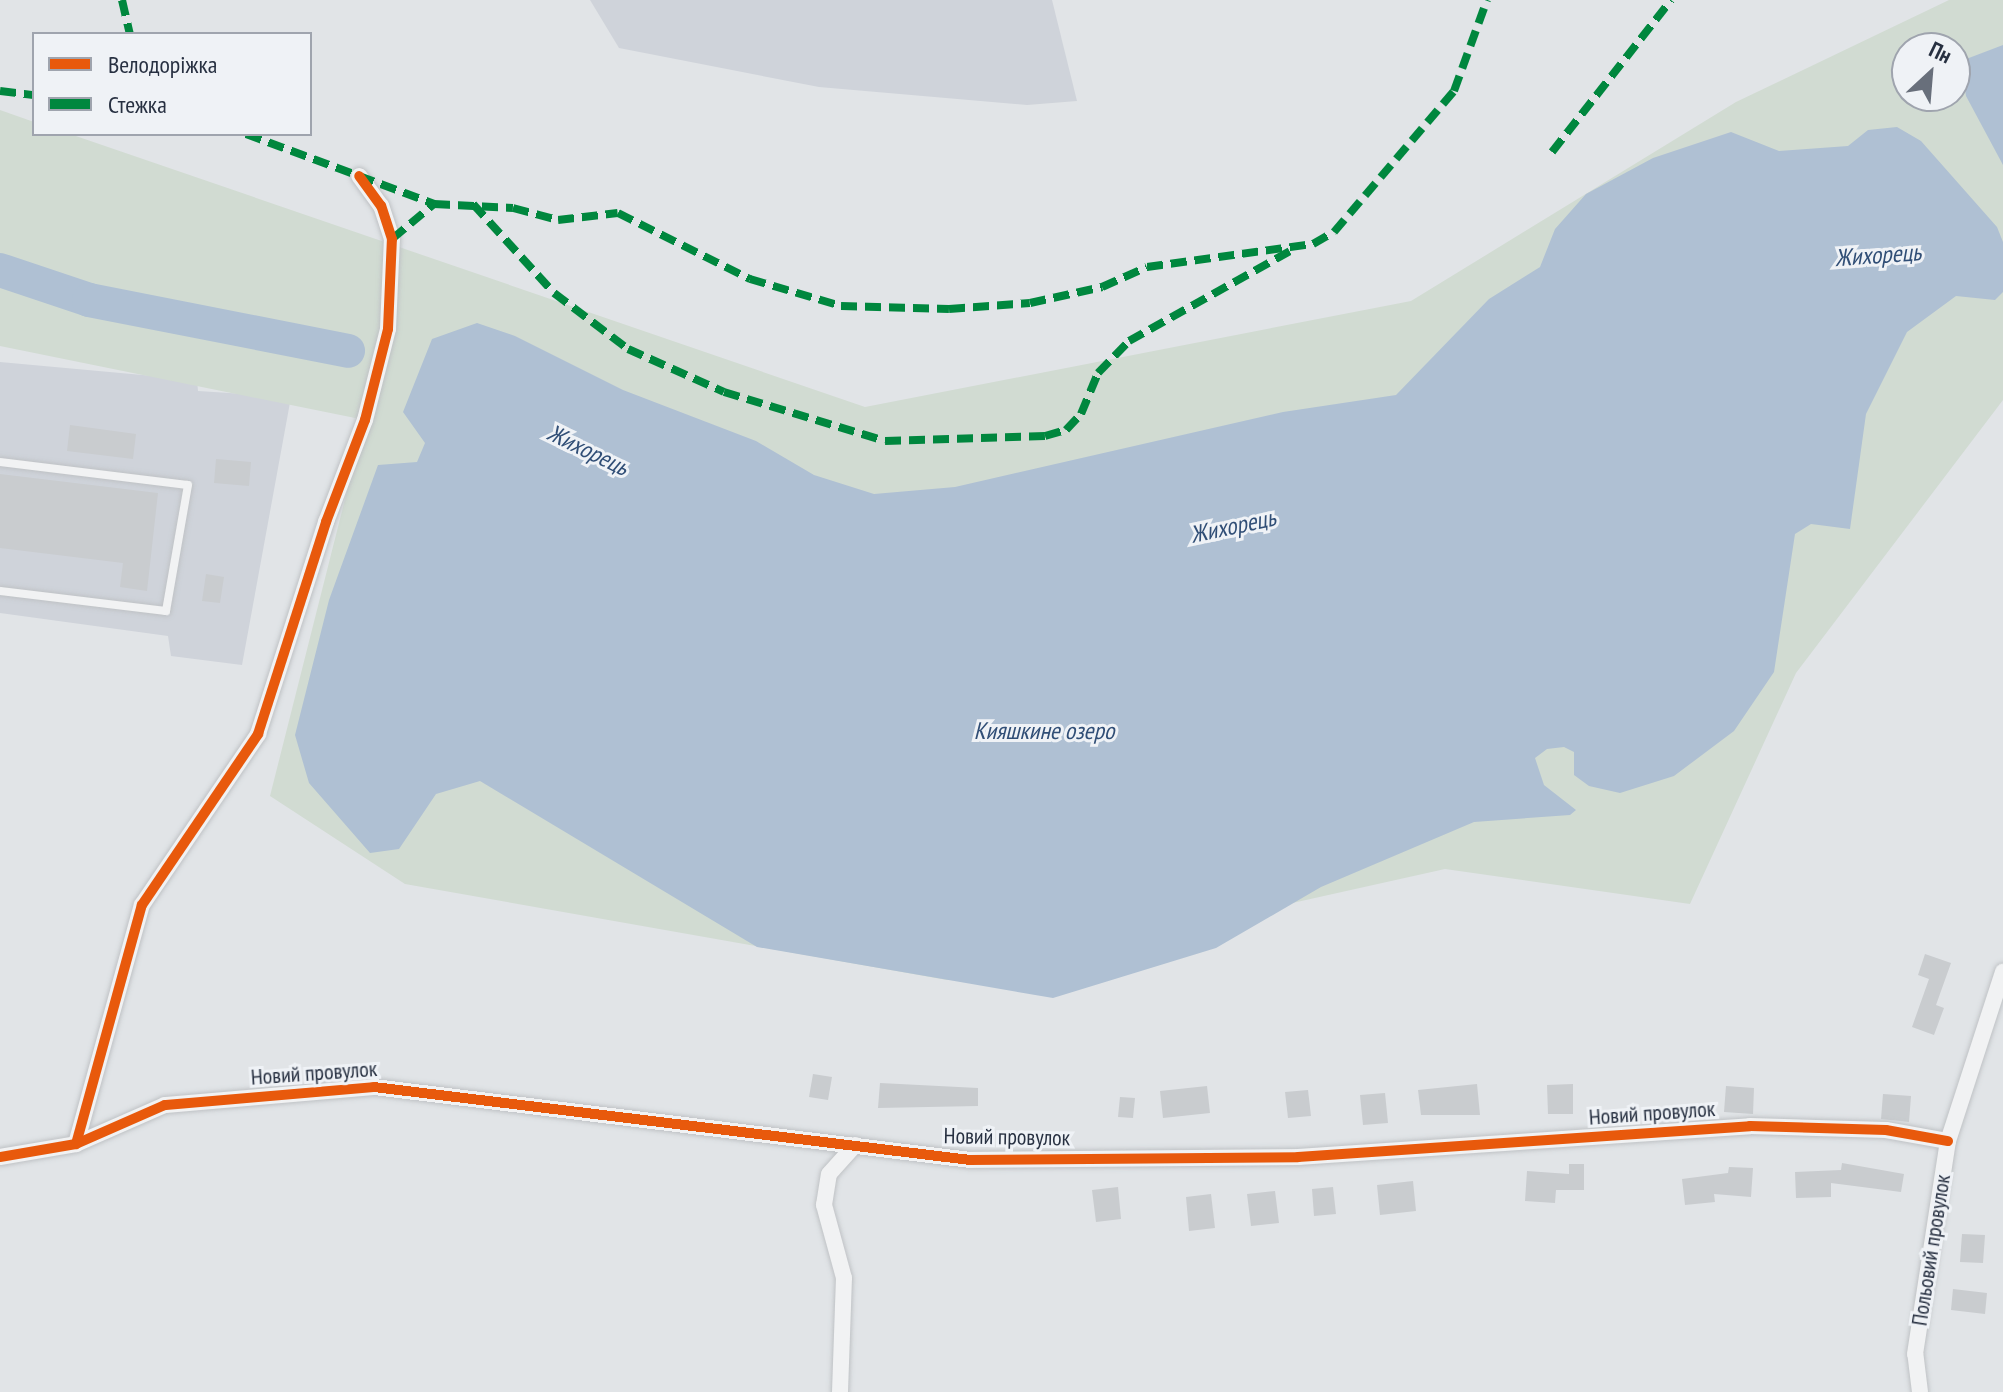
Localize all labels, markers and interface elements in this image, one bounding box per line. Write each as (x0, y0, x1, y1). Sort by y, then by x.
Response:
legend (32, 32, 312, 136)
north arrow (1891, 32, 1971, 112)
text: Пн (1925, 35, 1956, 69)
text: Велодоріжка (108, 49, 217, 80)
text: Стежка (108, 89, 167, 120)
water label: Жихорець (1834, 238, 1922, 272)
water label: Жихорець (543, 418, 633, 482)
water label: Жихорець (1188, 503, 1278, 549)
water label: Кияшкине озеро (974, 717, 1114, 745)
street label: Новий провулок (250, 1055, 378, 1091)
street label: Новий провулок (1588, 1095, 1716, 1131)
street label: Новий провулок (944, 1123, 1070, 1151)
street label: Польовий провулок (1906, 1172, 1956, 1328)

